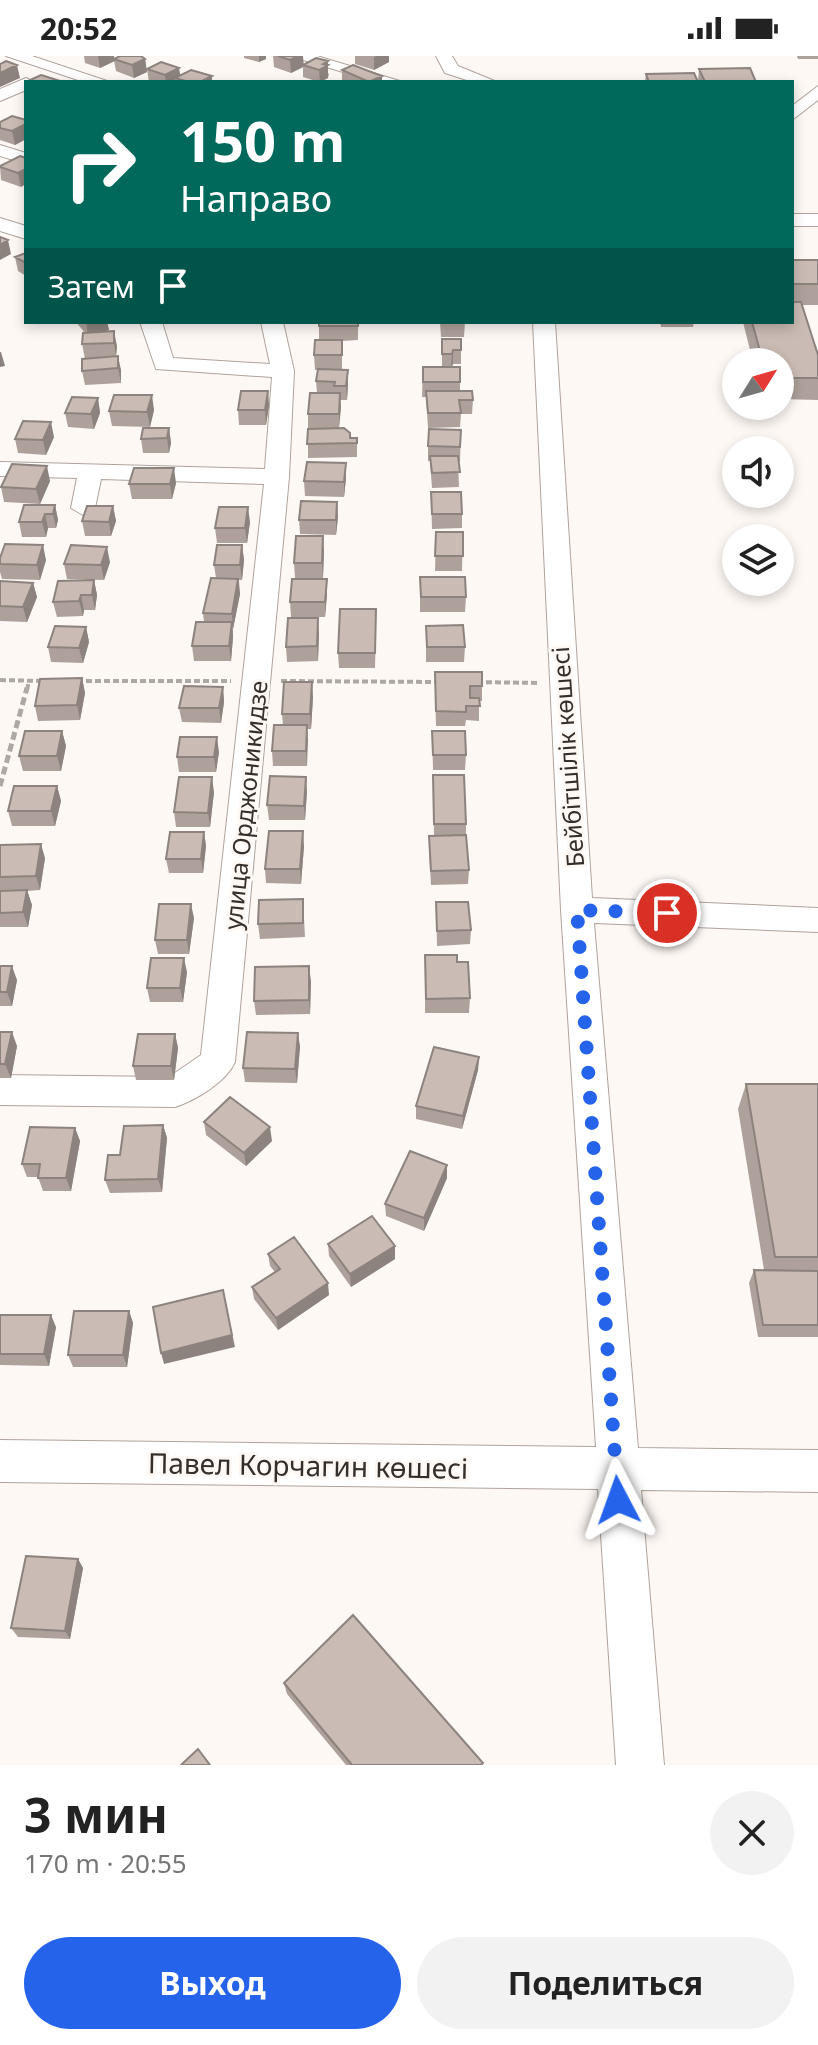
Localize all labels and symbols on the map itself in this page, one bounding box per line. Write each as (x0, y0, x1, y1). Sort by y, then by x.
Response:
north arrow (722, 348, 794, 420)
street label: Бейбітшілік көшесі (543, 646, 591, 868)
street label: улица Орджоникидзе (216, 679, 274, 931)
pin (633, 879, 701, 947)
street label: Павел Корчагин көшесі (148, 1443, 468, 1487)
position arrow (576, 1458, 660, 1542)

